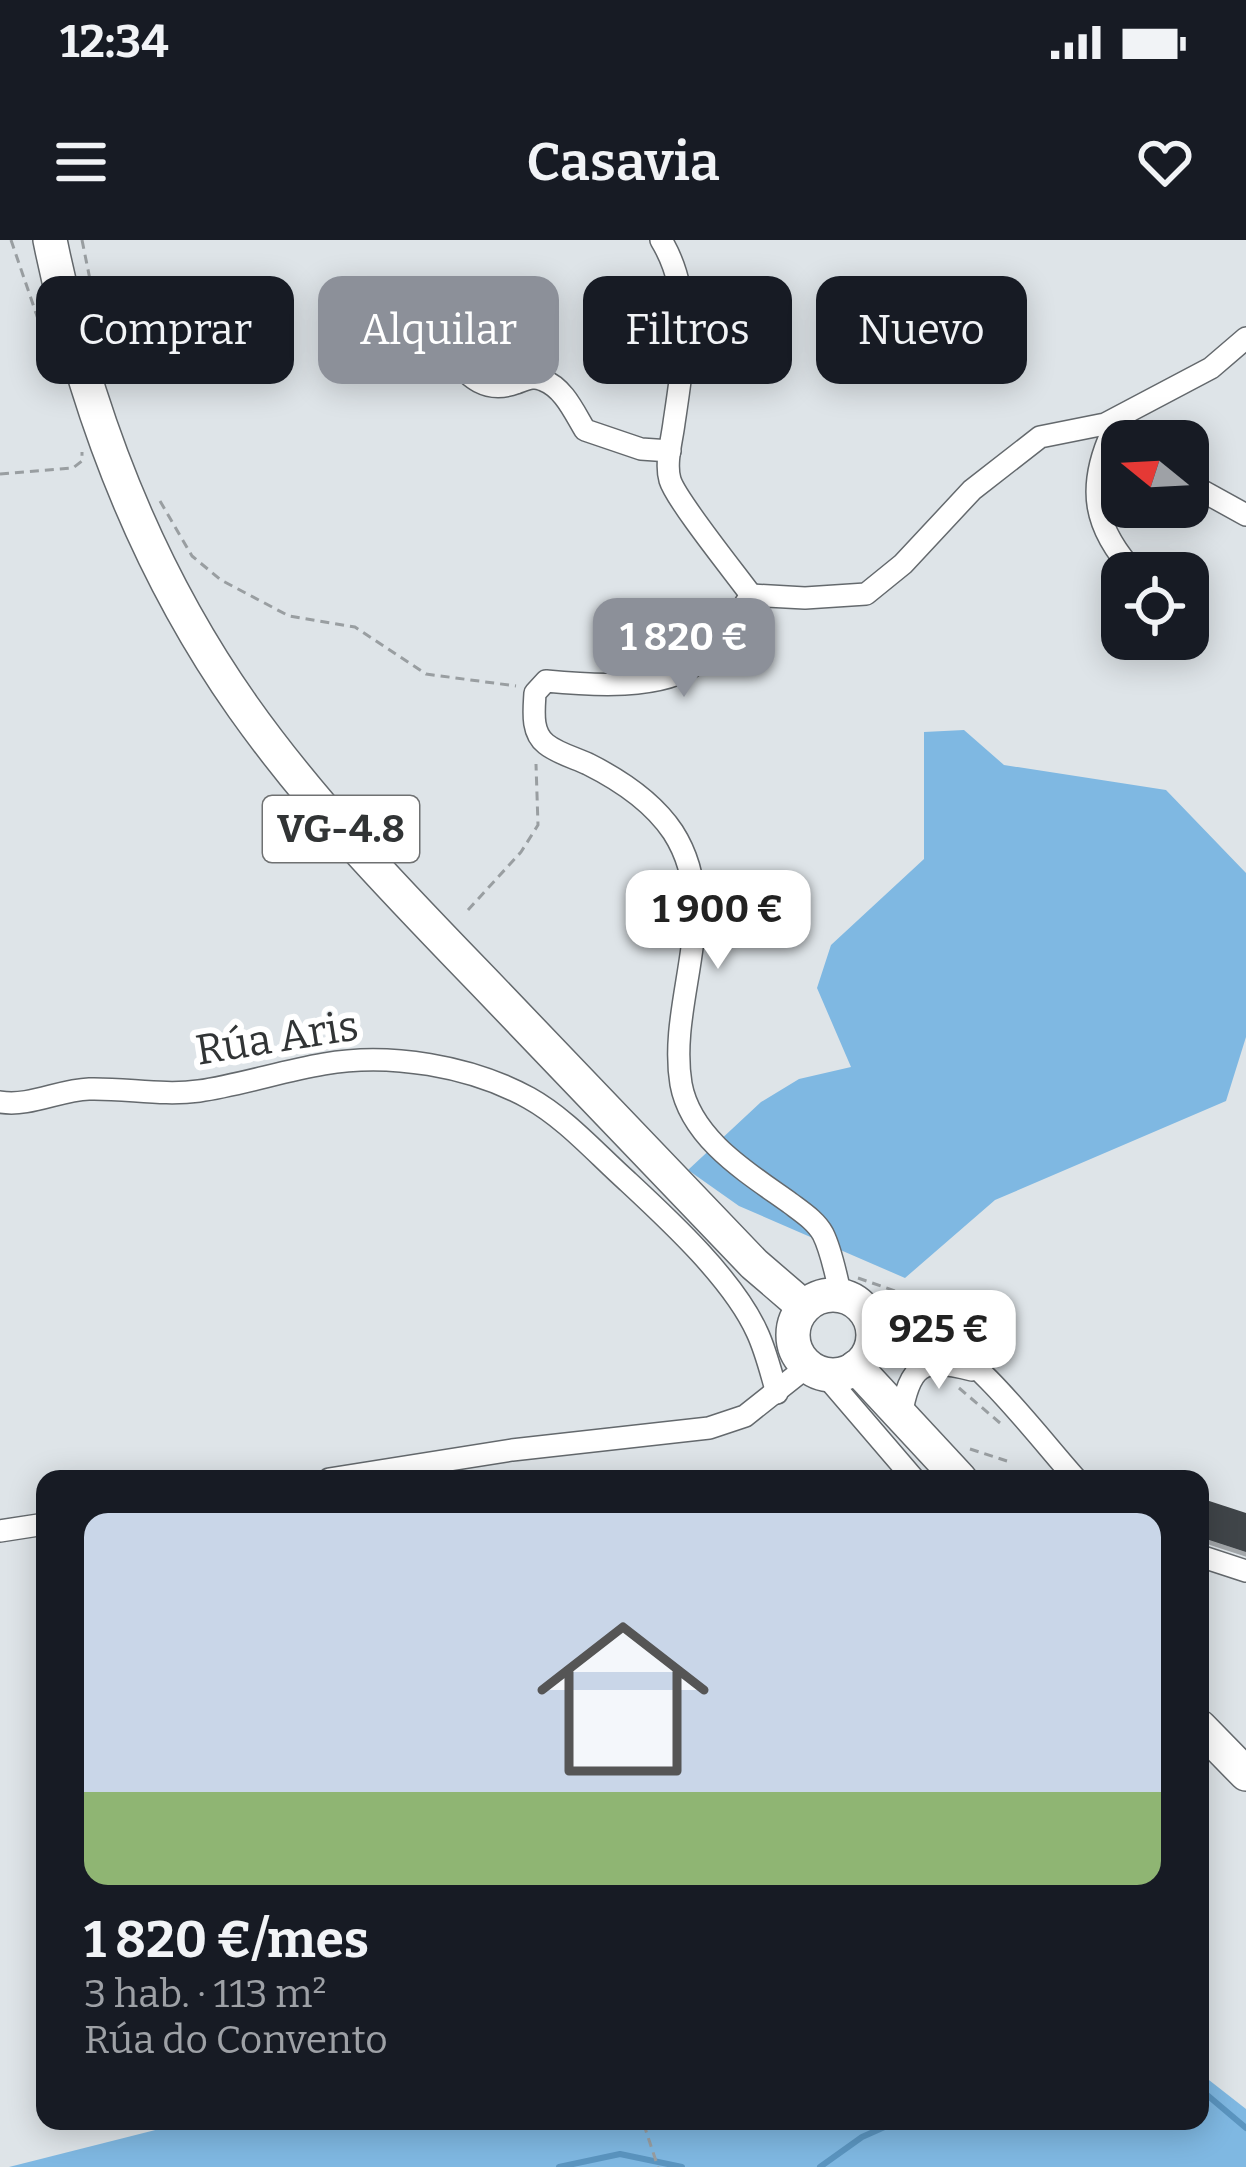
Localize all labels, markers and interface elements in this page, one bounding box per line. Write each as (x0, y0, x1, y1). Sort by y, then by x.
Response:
text: 12:34 (60, 15, 169, 69)
icon: menu (48, 129, 114, 195)
icon: heart (1132, 129, 1198, 195)
text: Casavia (526, 130, 720, 194)
chip: Comprar (36, 276, 294, 384)
chip: Alquilar (318, 276, 559, 384)
chip: Filtros (583, 276, 792, 384)
chip: Nuevo (816, 276, 1027, 384)
north arrow (1101, 420, 1209, 528)
map controls (1101, 420, 1209, 660)
button: locate (1101, 552, 1209, 660)
pin: 1 820 € (573, 598, 795, 700)
text: 1 820 € (620, 614, 748, 660)
road number: VG-4.8 (263, 796, 419, 862)
pin: 1 900 € (607, 870, 829, 972)
text: 1 900 € (653, 886, 783, 932)
street label: Rúa Aris (192, 1000, 362, 1076)
pin: 925 € (855, 1290, 1023, 1392)
text: 925 € (889, 1306, 989, 1352)
icon: home (515, 1591, 731, 1807)
text: 1 820 €/mes (84, 1909, 369, 1971)
text: 3 hab. · 113 m² (84, 1971, 326, 2017)
text: Rúa do Convento (84, 2017, 388, 2063)

